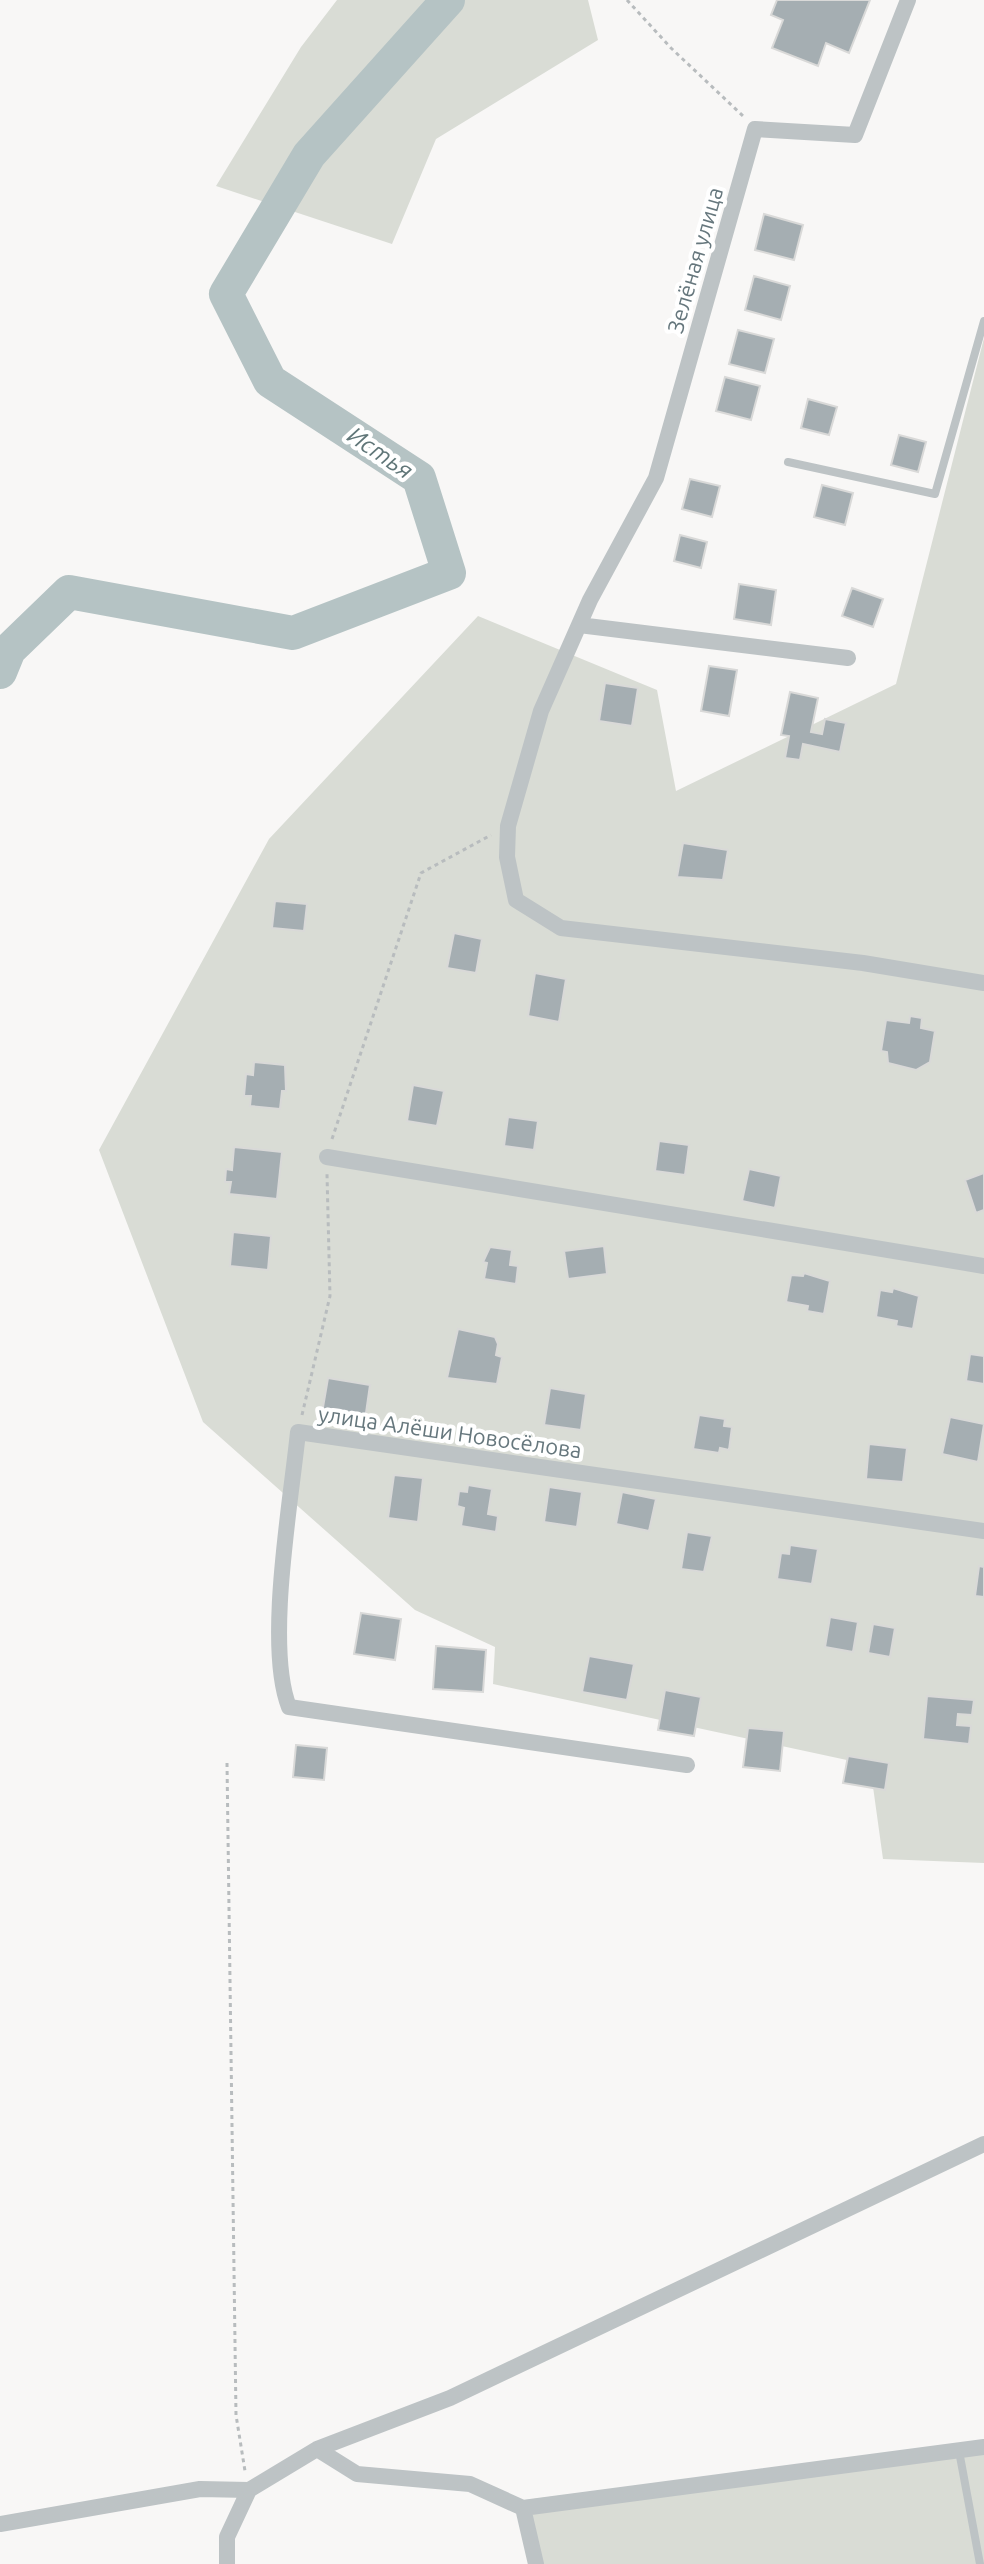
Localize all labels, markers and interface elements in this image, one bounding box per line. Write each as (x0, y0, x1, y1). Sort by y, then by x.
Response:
street label: Зелёная улица (662, 184, 727, 336)
water label: Истья (343, 421, 418, 484)
street label: улица Алёши Новосёлова (317, 1401, 583, 1462)

